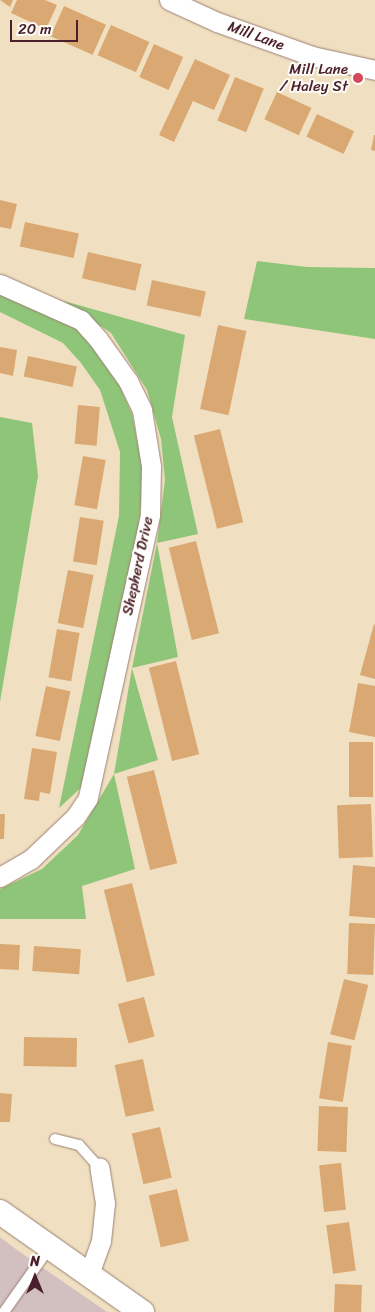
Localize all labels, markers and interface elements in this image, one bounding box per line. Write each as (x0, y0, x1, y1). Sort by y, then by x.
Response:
scale bar (12, 10, 80, 42)
text: 20 m (18, 16, 52, 42)
street label: Mill Lane (225, 17, 287, 55)
place label: Mill Lane / Haley St (279, 60, 348, 95)
marker: Mill Lane / Haley St (352, 72, 364, 84)
street label: Shepherd Drive (119, 515, 157, 617)
text: N (30, 1249, 40, 1274)
north arrow (10, 1252, 60, 1302)

